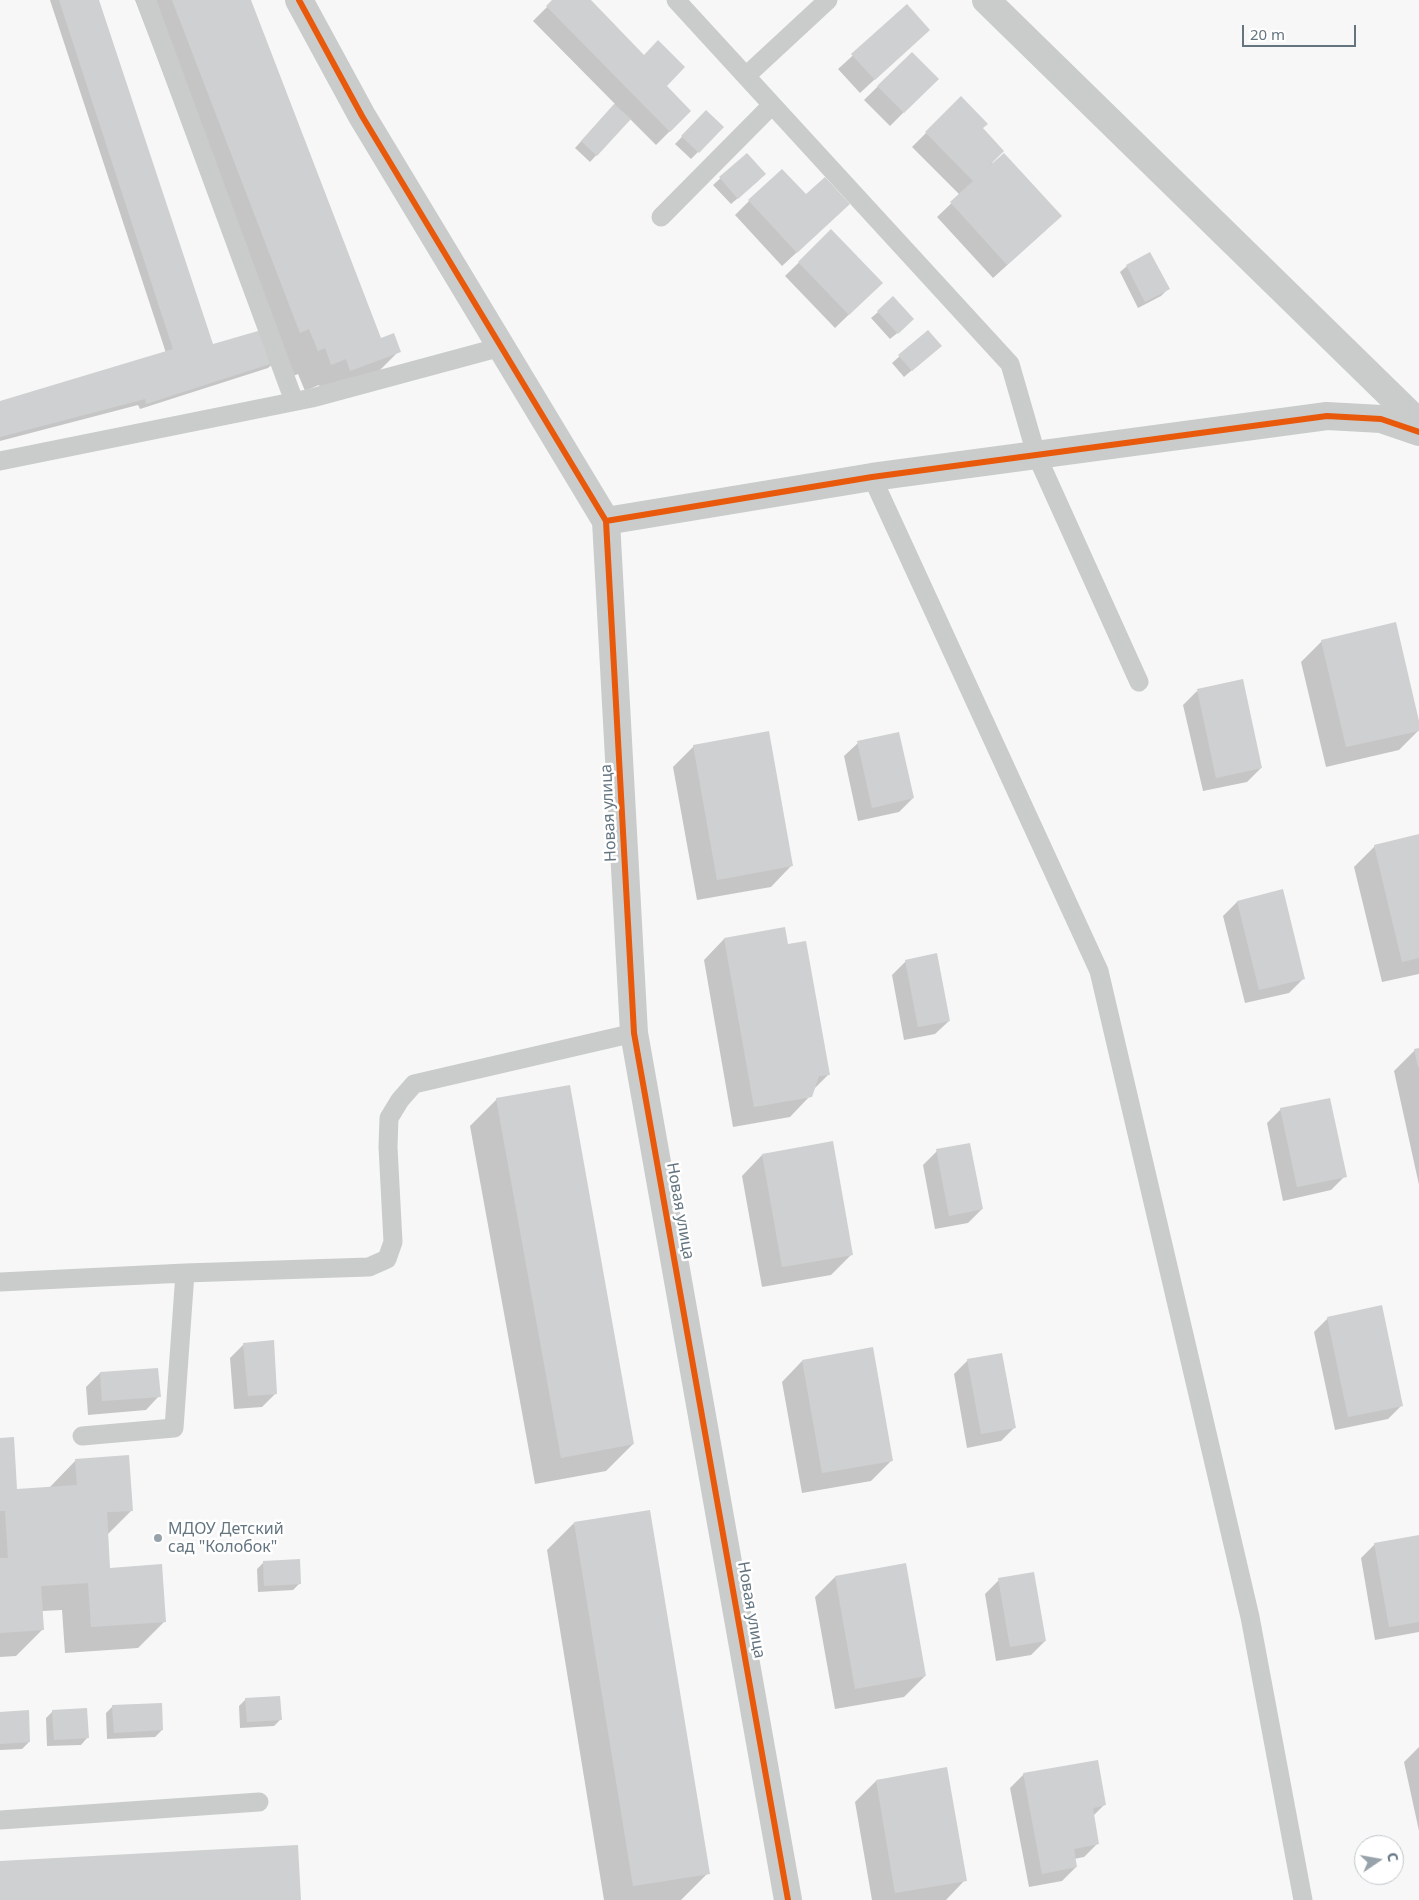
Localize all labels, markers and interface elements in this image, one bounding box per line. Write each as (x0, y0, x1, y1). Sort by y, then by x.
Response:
scale bar (1244, 15, 1358, 47)
text: 20 m (1250, 24, 1285, 44)
street label: Новая улица (597, 764, 621, 862)
street label: Новая улица (662, 1161, 698, 1261)
place label: МДОУ Детский сад "Колобок" (168, 1519, 284, 1557)
marker: МДОУ Детский сад "Колобок" (152, 1532, 164, 1544)
street label: Новая улица (733, 1560, 769, 1660)
north arrow (1354, 1835, 1404, 1885)
text: С (1383, 1851, 1403, 1863)

